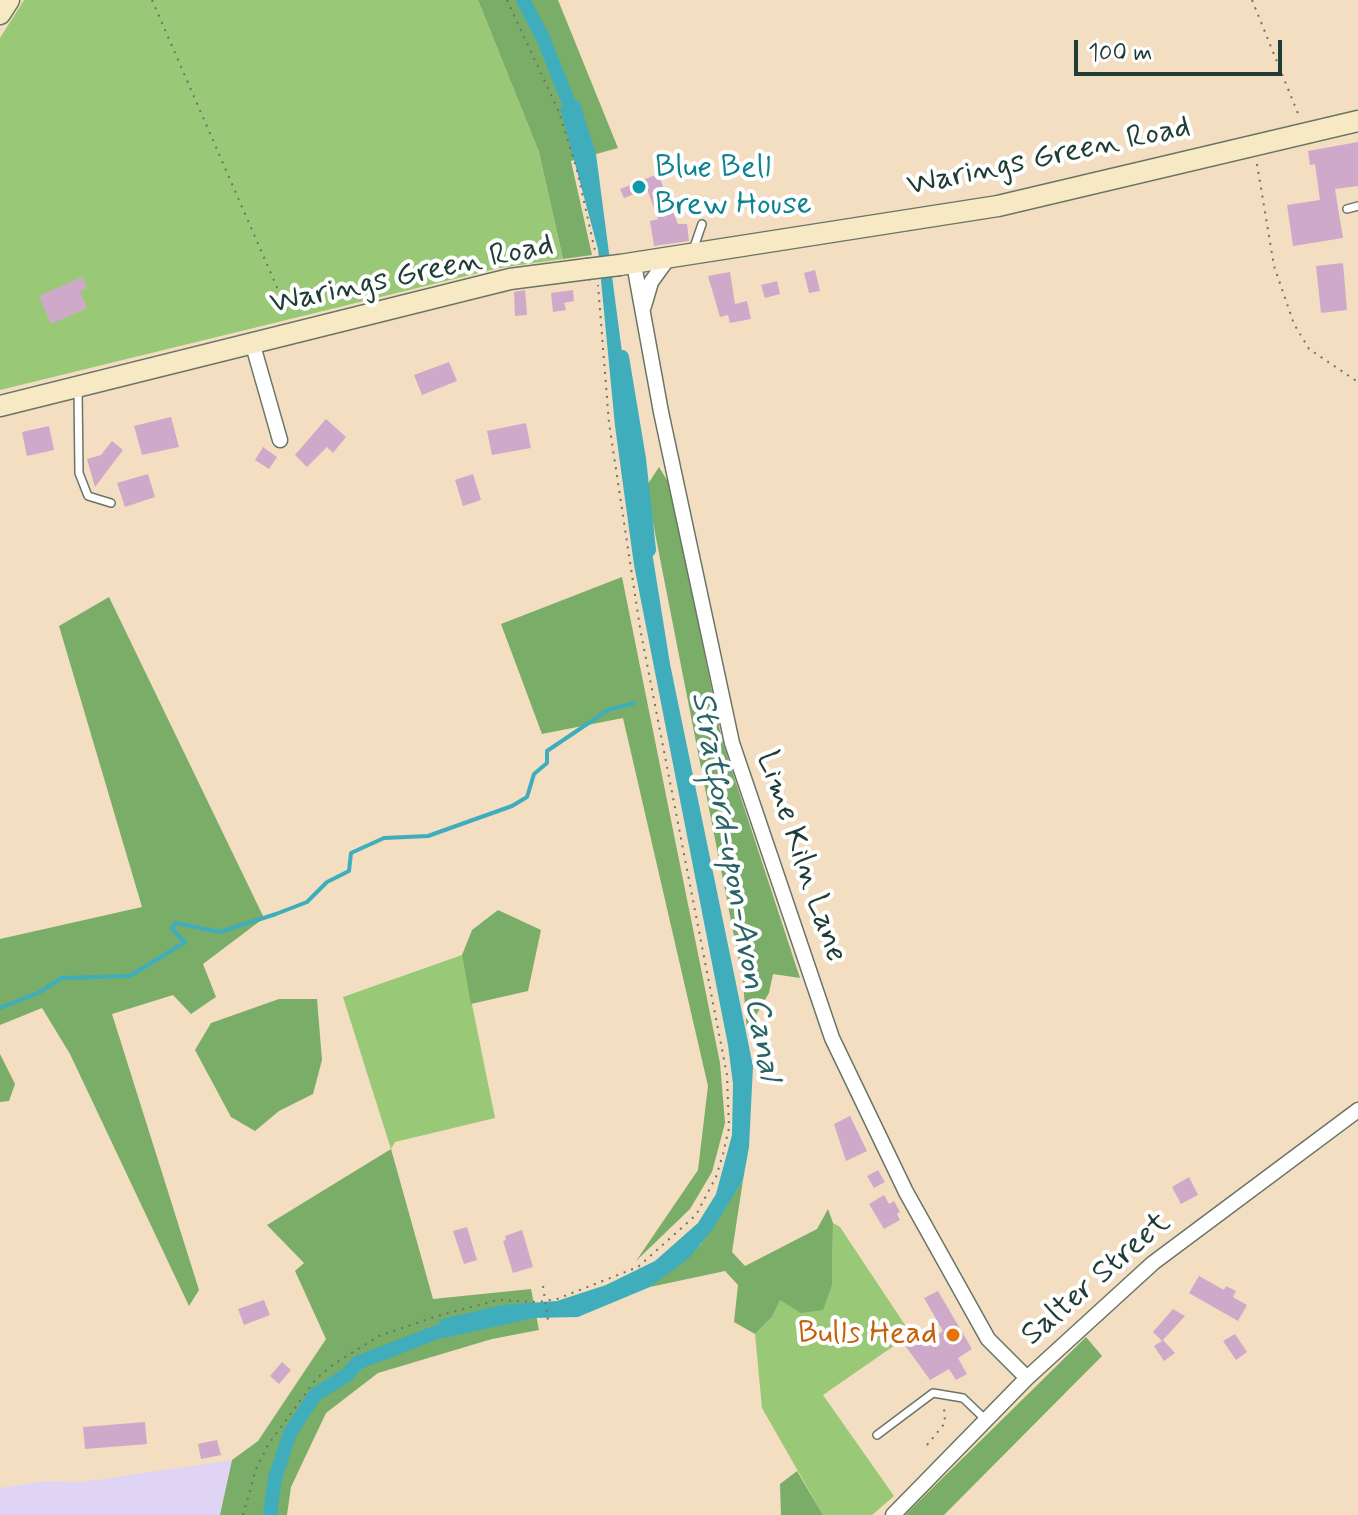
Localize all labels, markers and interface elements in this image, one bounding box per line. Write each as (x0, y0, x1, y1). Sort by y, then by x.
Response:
scale bar (1078, 24, 1286, 74)
text: 100 m (1088, 38, 1152, 69)
street label: Warings Green Road (904, 109, 1194, 207)
place label: Blue Bell Brew House (655, 150, 812, 225)
marker: Blue Bell Brew House (630, 178, 648, 196)
street label: Warings Green Road (267, 227, 557, 325)
water label: Stratford-upon-Avon Canal (680, 688, 788, 1084)
street label: Lime Kiln Lane (746, 747, 854, 967)
street label: Salter Street (1014, 1205, 1180, 1355)
place label: Bulls Head (798, 1316, 937, 1354)
marker: Bulls Head (944, 1326, 962, 1344)

